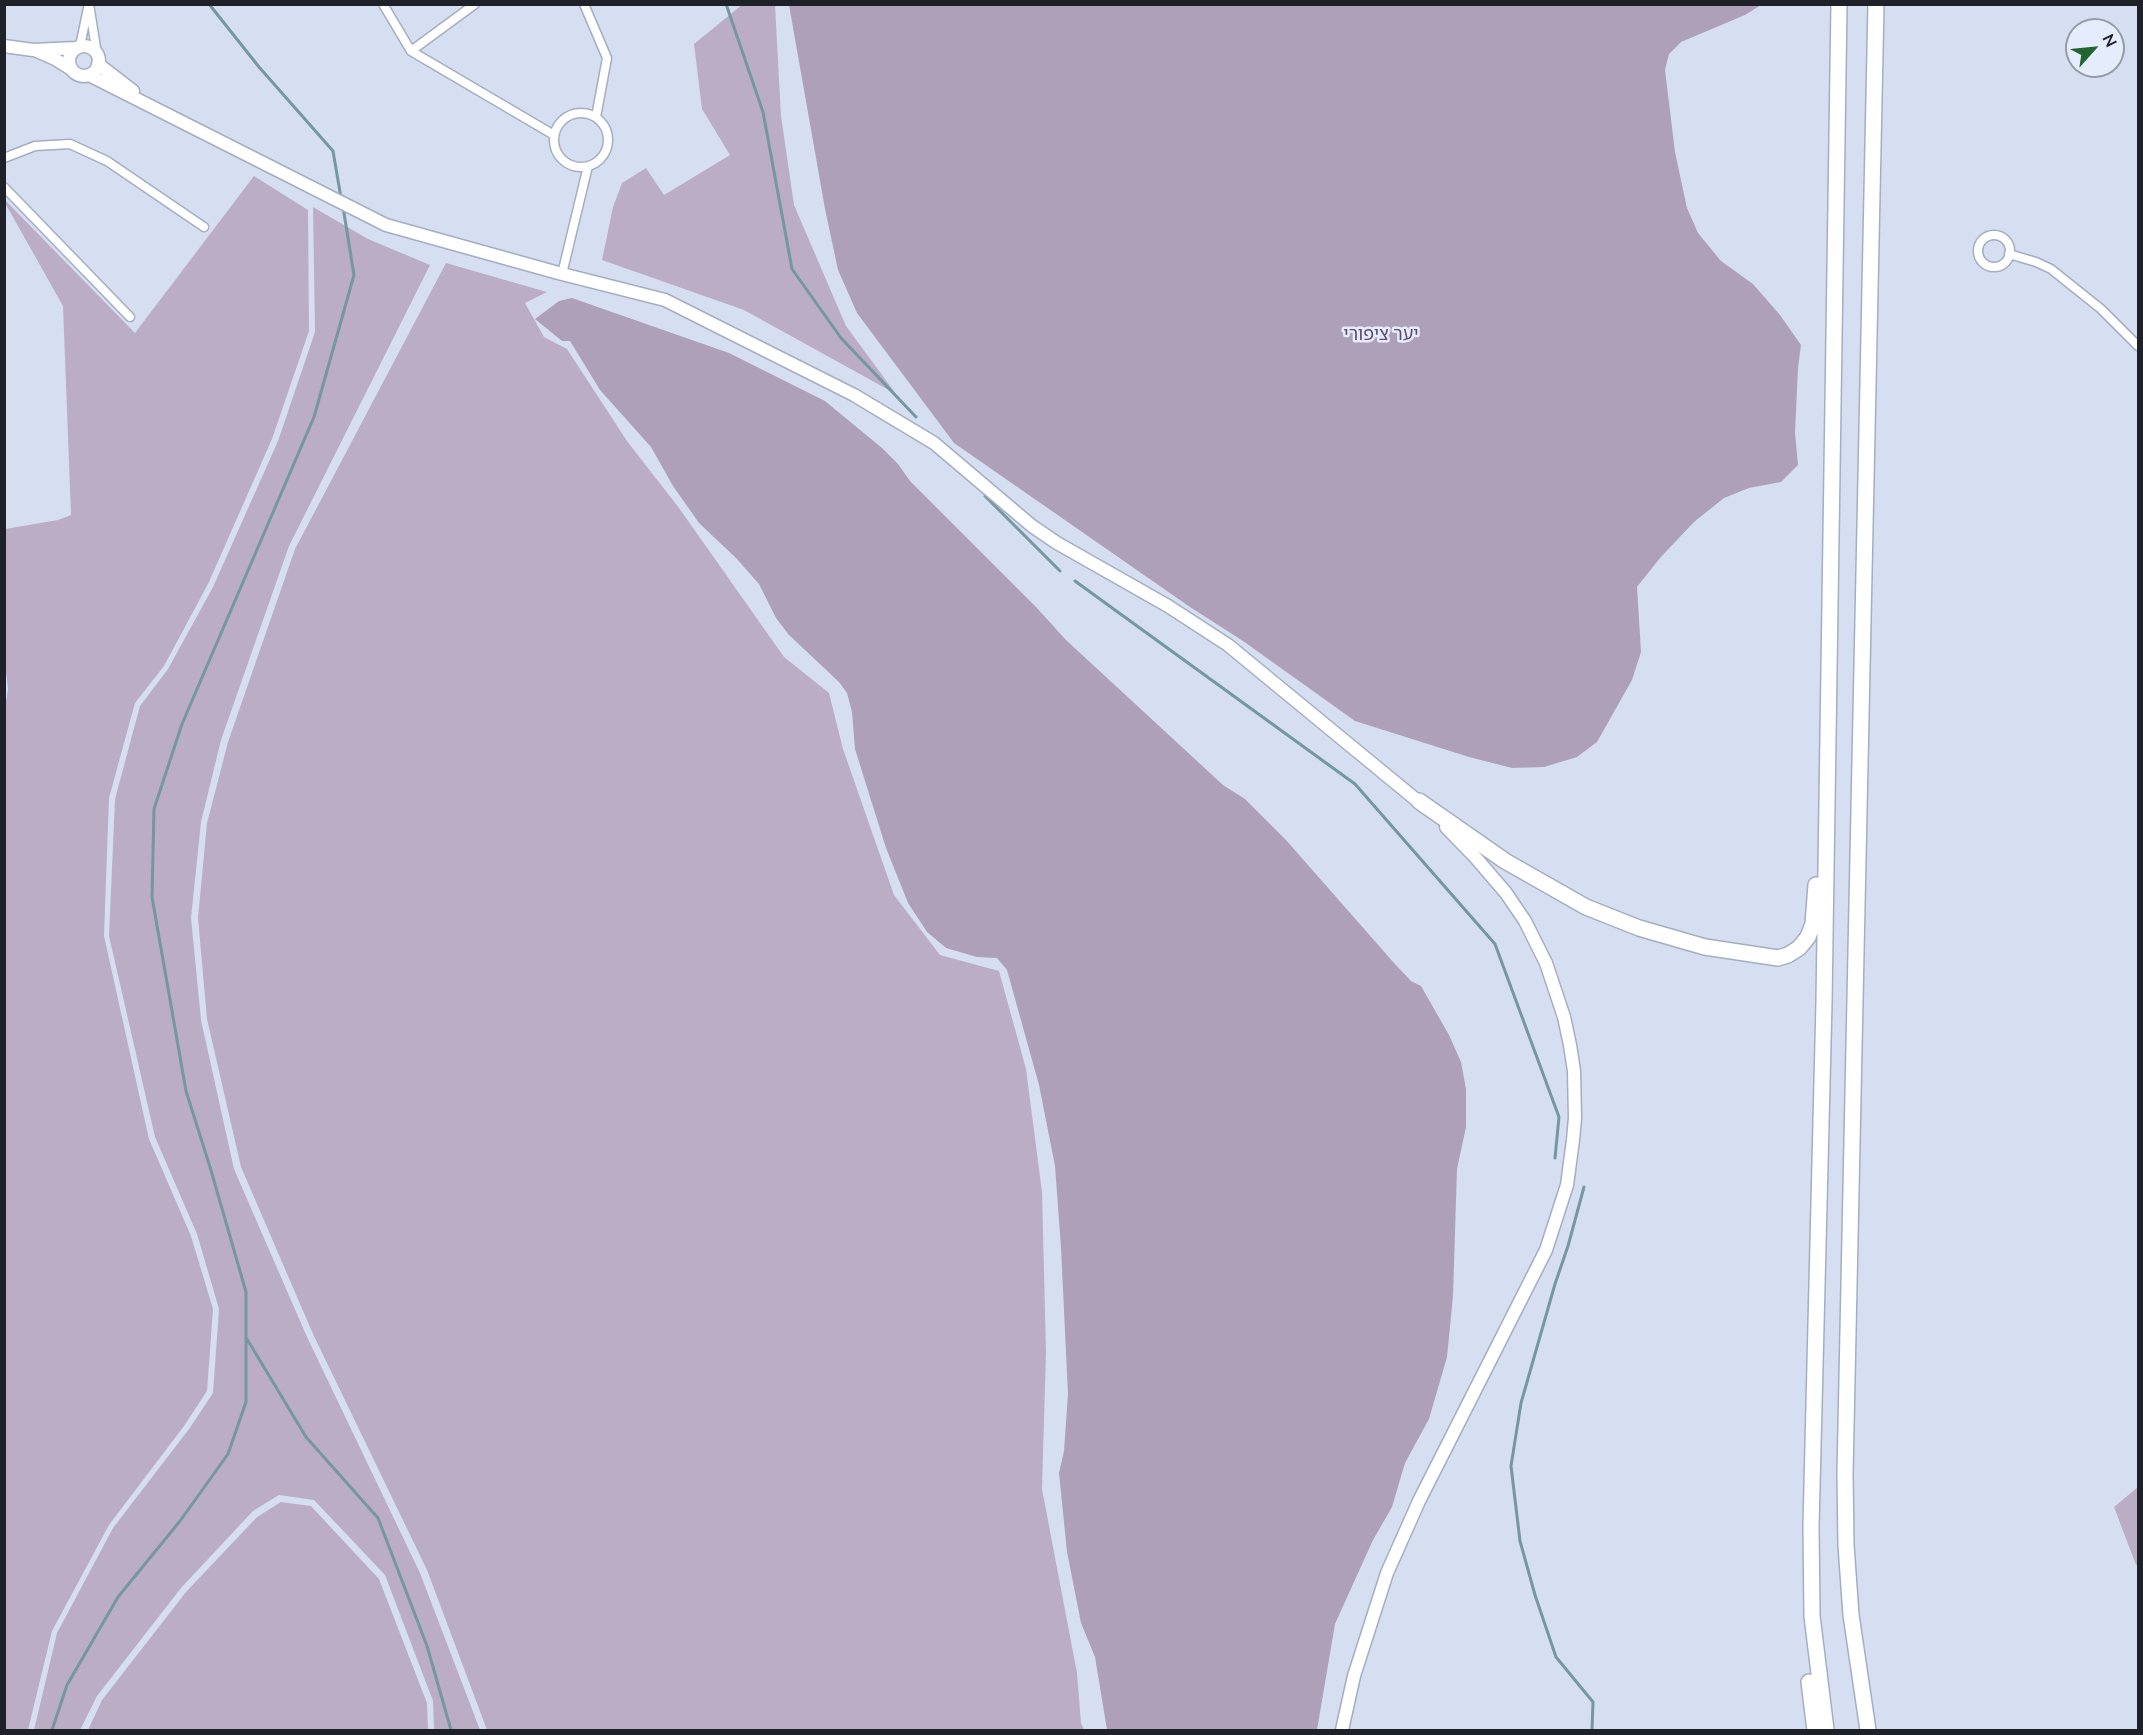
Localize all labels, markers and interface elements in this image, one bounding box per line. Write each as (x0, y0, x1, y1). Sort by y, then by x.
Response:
north arrow (2065, 18, 2125, 78)
text: N (2097, 30, 2122, 51)
park label: יער ציפורי (1343, 325, 1419, 347)

